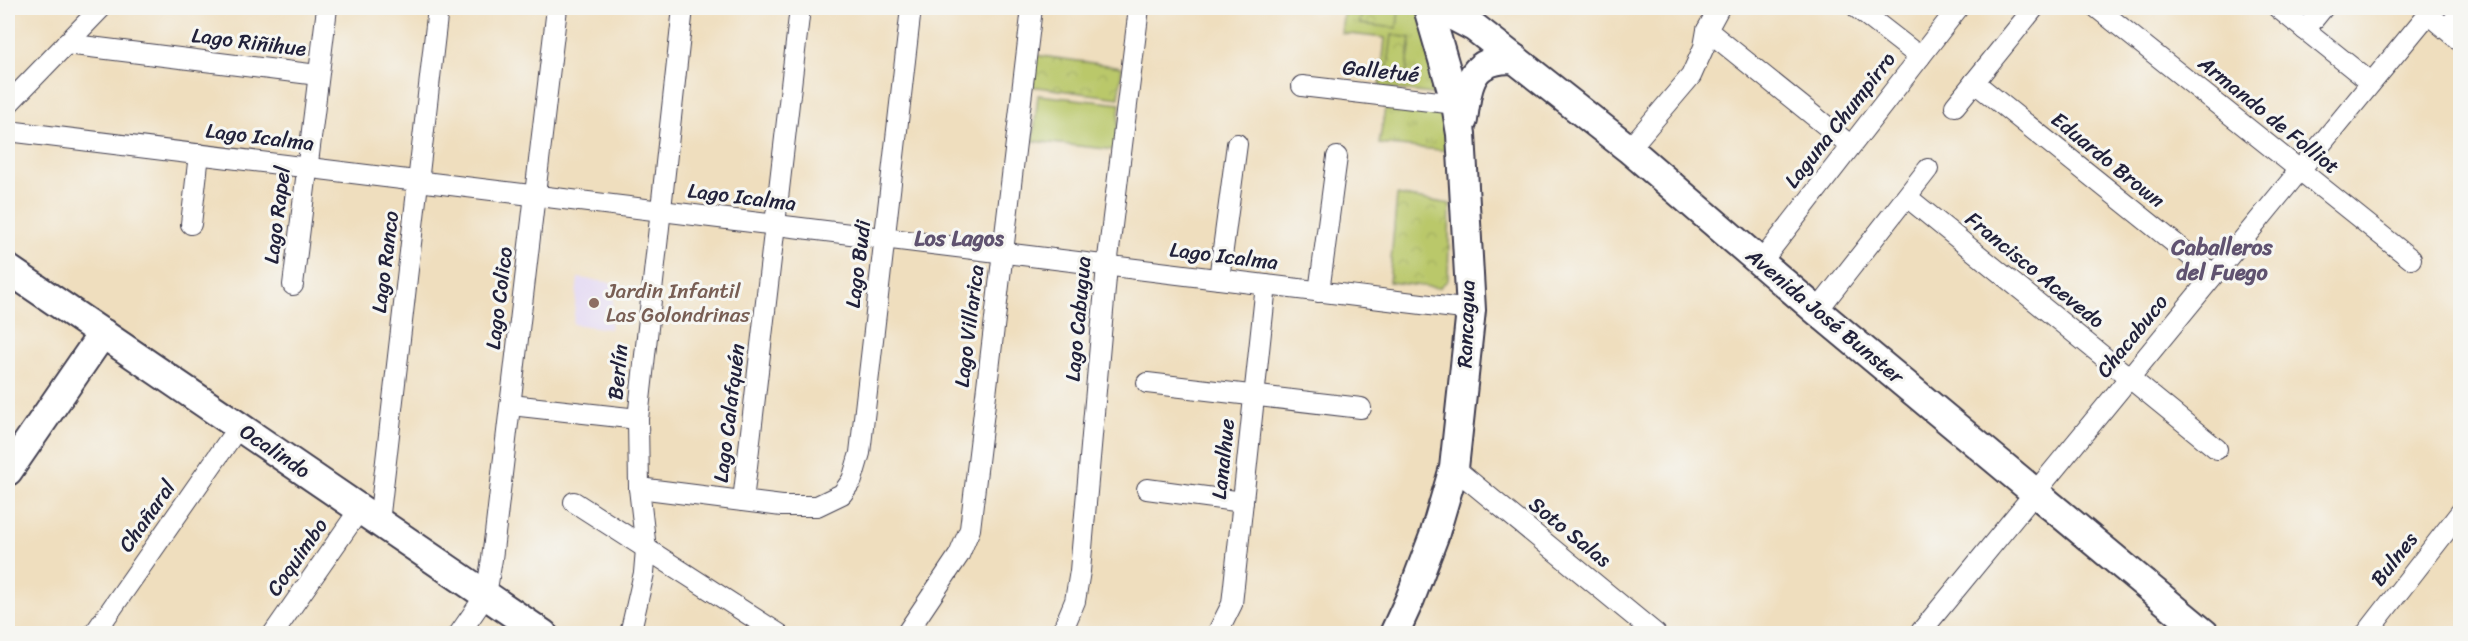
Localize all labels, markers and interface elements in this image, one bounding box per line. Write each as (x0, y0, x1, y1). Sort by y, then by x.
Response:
street label: Lago Riñihue (190, 16, 308, 68)
street label: Laguna Chumpirro (1774, 43, 1906, 197)
street label: Armando de Folliot (2189, 45, 2348, 184)
street label: Galletué (1341, 48, 1421, 94)
street label: Eduardo Brown (2042, 102, 2174, 218)
street label: Lago Icalma (204, 112, 317, 163)
street label: Lago Rapel (252, 163, 302, 266)
street label: Lago Icalma (686, 172, 799, 223)
street label: Francisco Acevedo (1956, 201, 2114, 339)
street label: Lago Ranco (360, 208, 410, 315)
street label: Lago Budi (834, 217, 882, 310)
district label: Los Lagos (914, 219, 1005, 258)
district label: Caballeros del Fuego (2170, 228, 2274, 292)
street label: Lago Icalma (1168, 231, 1281, 282)
street label: Avenida José Bunster (1736, 237, 1914, 395)
street label: Lago Colico (474, 244, 524, 352)
street label: Lago Cabugua (1054, 254, 1102, 383)
street label: Lago Villarica (943, 262, 995, 389)
place label: Jardin Infantil Las Golondrinas (605, 272, 750, 334)
street label: Rancagua (1445, 279, 1487, 369)
street label: Chacabuco (2086, 285, 2178, 387)
marker: Jardin Infantil Las Golondrinas (587, 296, 601, 310)
street label: Lago Calafquén (702, 341, 756, 485)
street label: Berlín (596, 342, 640, 402)
street label: Ocalindo (232, 413, 318, 489)
street label: Lanalhue (1200, 416, 1246, 501)
street label: Chañaral (108, 471, 187, 560)
street label: Soto Salas (1520, 486, 1620, 578)
street label: Coquimbo (256, 509, 338, 604)
street label: Bulnes (2360, 523, 2428, 595)

